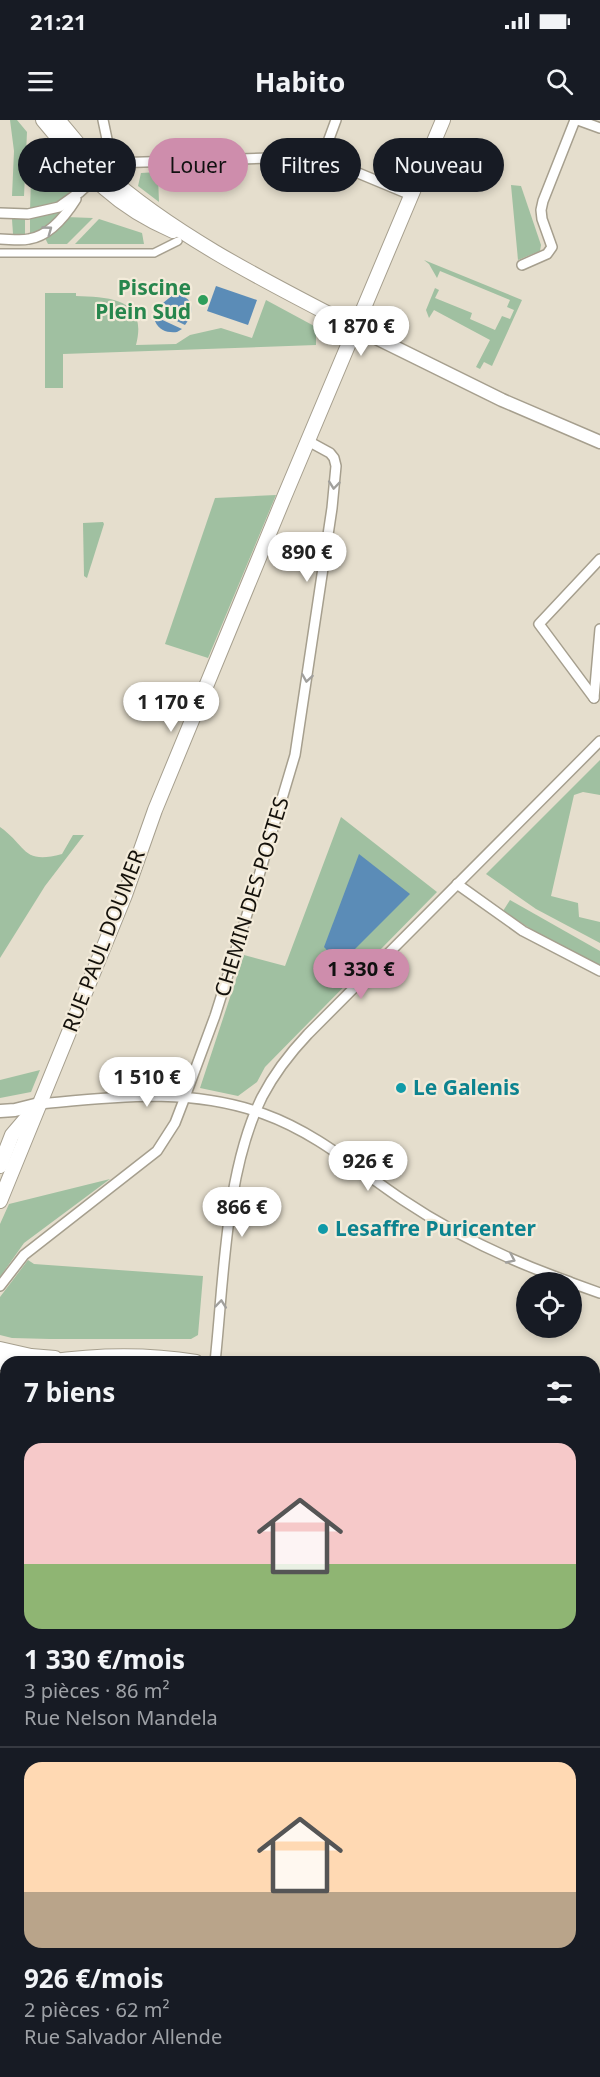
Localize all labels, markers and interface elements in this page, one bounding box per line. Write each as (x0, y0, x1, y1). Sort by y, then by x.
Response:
text: 21:21 (30, 6, 87, 36)
text: Habito (255, 63, 345, 100)
icon: menu (24, 65, 57, 98)
icon: search (543, 65, 576, 98)
chip: Acheter (18, 138, 136, 192)
chip: Louer (148, 138, 248, 192)
chip: Filtres (260, 138, 361, 192)
chip: Nouveau (373, 138, 504, 192)
one-way arrow (41, 226, 52, 237)
place label: Piscine Plein Sud (95, 273, 191, 325)
marker: Piscine Plein Sud (196, 293, 210, 307)
pin: 1 870 € (306, 306, 416, 357)
text: 1 870 € (327, 312, 395, 339)
one-way arrow (328, 480, 341, 489)
pin: 890 € (265, 532, 349, 583)
text: 890 € (282, 538, 332, 565)
one-way arrow (301, 673, 313, 682)
pin: 1 170 € (116, 682, 226, 733)
text: 1 170 € (137, 688, 205, 715)
street label: CHEMIN DES POSTES (207, 793, 295, 1000)
street label: RUE PAUL DOUMER (55, 845, 151, 1036)
pin: 1 330 € (306, 949, 416, 1000)
text: 1 330 € (327, 955, 395, 982)
pin: 1 510 € (92, 1057, 202, 1108)
text: 1 510 € (113, 1063, 181, 1090)
place label: Le Galenis (413, 1073, 520, 1101)
marker: Le Galenis (394, 1081, 408, 1095)
pin: 926 € (326, 1141, 410, 1192)
text: 926 € (343, 1147, 393, 1174)
pin: 866 € (200, 1187, 284, 1238)
text: 866 € (217, 1193, 267, 1220)
place label: Lesaffre Puricenter (335, 1214, 537, 1242)
marker: Lesaffre Puricenter (316, 1222, 330, 1236)
one-way arrow (504, 1252, 515, 1264)
map controls (516, 1272, 582, 1338)
button: locate (516, 1272, 582, 1338)
one-way arrow (214, 1299, 227, 1308)
text: 7 biens (24, 1374, 115, 1410)
icon: filters (543, 1376, 576, 1409)
icon: home (246, 1482, 354, 1590)
text: 1 330 €/mois (24, 1641, 185, 1677)
text: 3 pièces · 86 m² (24, 1677, 169, 1704)
text: Rue Nelson Mandela (24, 1704, 218, 1731)
icon: home (246, 1801, 354, 1909)
text: 926 €/mois (24, 1960, 163, 1996)
text: 2 pièces · 62 m² (24, 1996, 169, 2023)
text: Rue Salvador Allende (24, 2023, 222, 2050)

